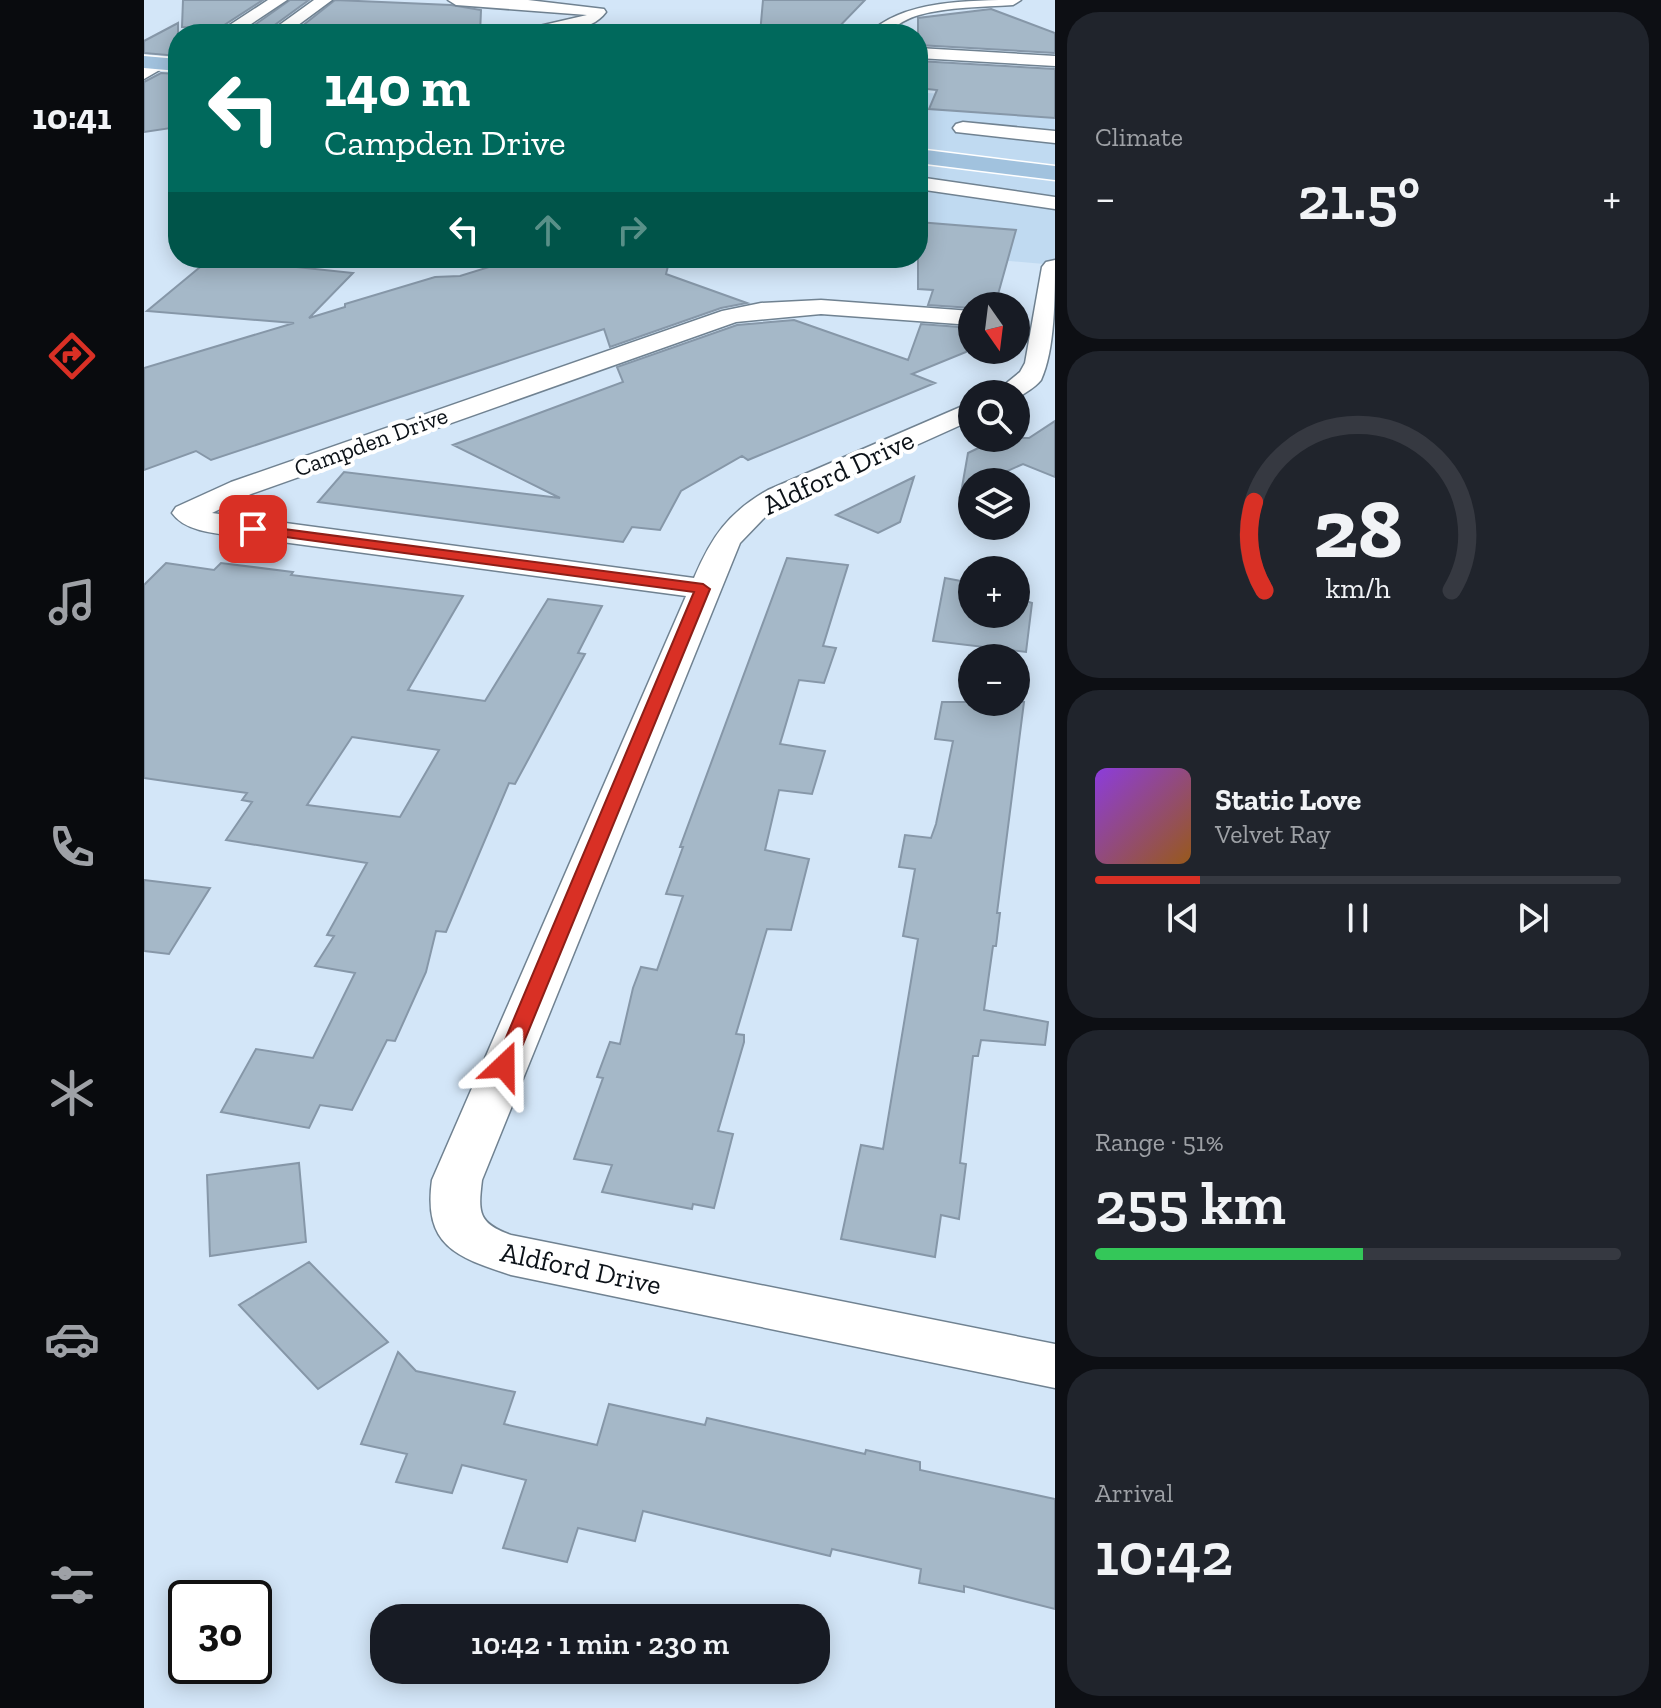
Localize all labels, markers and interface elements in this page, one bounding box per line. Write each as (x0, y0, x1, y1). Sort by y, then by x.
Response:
text: 140 m (324, 53, 470, 120)
icon: left (192, 56, 296, 160)
text: 10:41 (32, 95, 112, 138)
text: Campden Drive (324, 121, 566, 164)
text: Climate (1095, 121, 1183, 153)
text: 21.5° (1298, 162, 1420, 234)
text: − (1095, 171, 1116, 224)
text: + (1602, 171, 1621, 224)
icon: left (442, 208, 486, 252)
icon: ahead (526, 208, 570, 252)
icon: right (610, 208, 654, 252)
north arrow (958, 292, 1030, 364)
map controls (958, 292, 1030, 716)
icon: directions (44, 328, 100, 384)
button: search (958, 380, 1030, 452)
street label: Campden Drive (290, 400, 452, 483)
street label: Aldford Drive (757, 423, 919, 522)
button: layers (958, 468, 1030, 540)
text: 28 (1313, 477, 1403, 577)
pin (219, 495, 287, 563)
icon: arrive (231, 507, 275, 551)
button: + (958, 556, 1030, 628)
text: km/h (1325, 571, 1391, 605)
icon: music (44, 574, 100, 630)
button: − (958, 644, 1030, 716)
text: Static Love (1215, 782, 1361, 818)
text: Velvet Ray (1215, 818, 1331, 850)
icon: phone (44, 819, 100, 875)
icon: previous (1161, 896, 1205, 940)
icon: pause (1336, 896, 1380, 940)
icon: next (1511, 896, 1555, 940)
position arrow (462, 1024, 546, 1108)
icon: climate (44, 1065, 100, 1121)
text: Range · 51% (1095, 1126, 1224, 1158)
text: 255 km (1095, 1167, 1286, 1239)
street label: Aldford Drive (498, 1235, 664, 1302)
icon: car (44, 1311, 100, 1367)
text: Arrival (1095, 1477, 1173, 1509)
text: 10:42 (1095, 1518, 1233, 1590)
icon: filters (44, 1557, 100, 1613)
speed limit sign: 30 (168, 1580, 272, 1684)
text: 10:42 · 1 min · 230 m (471, 1626, 729, 1662)

